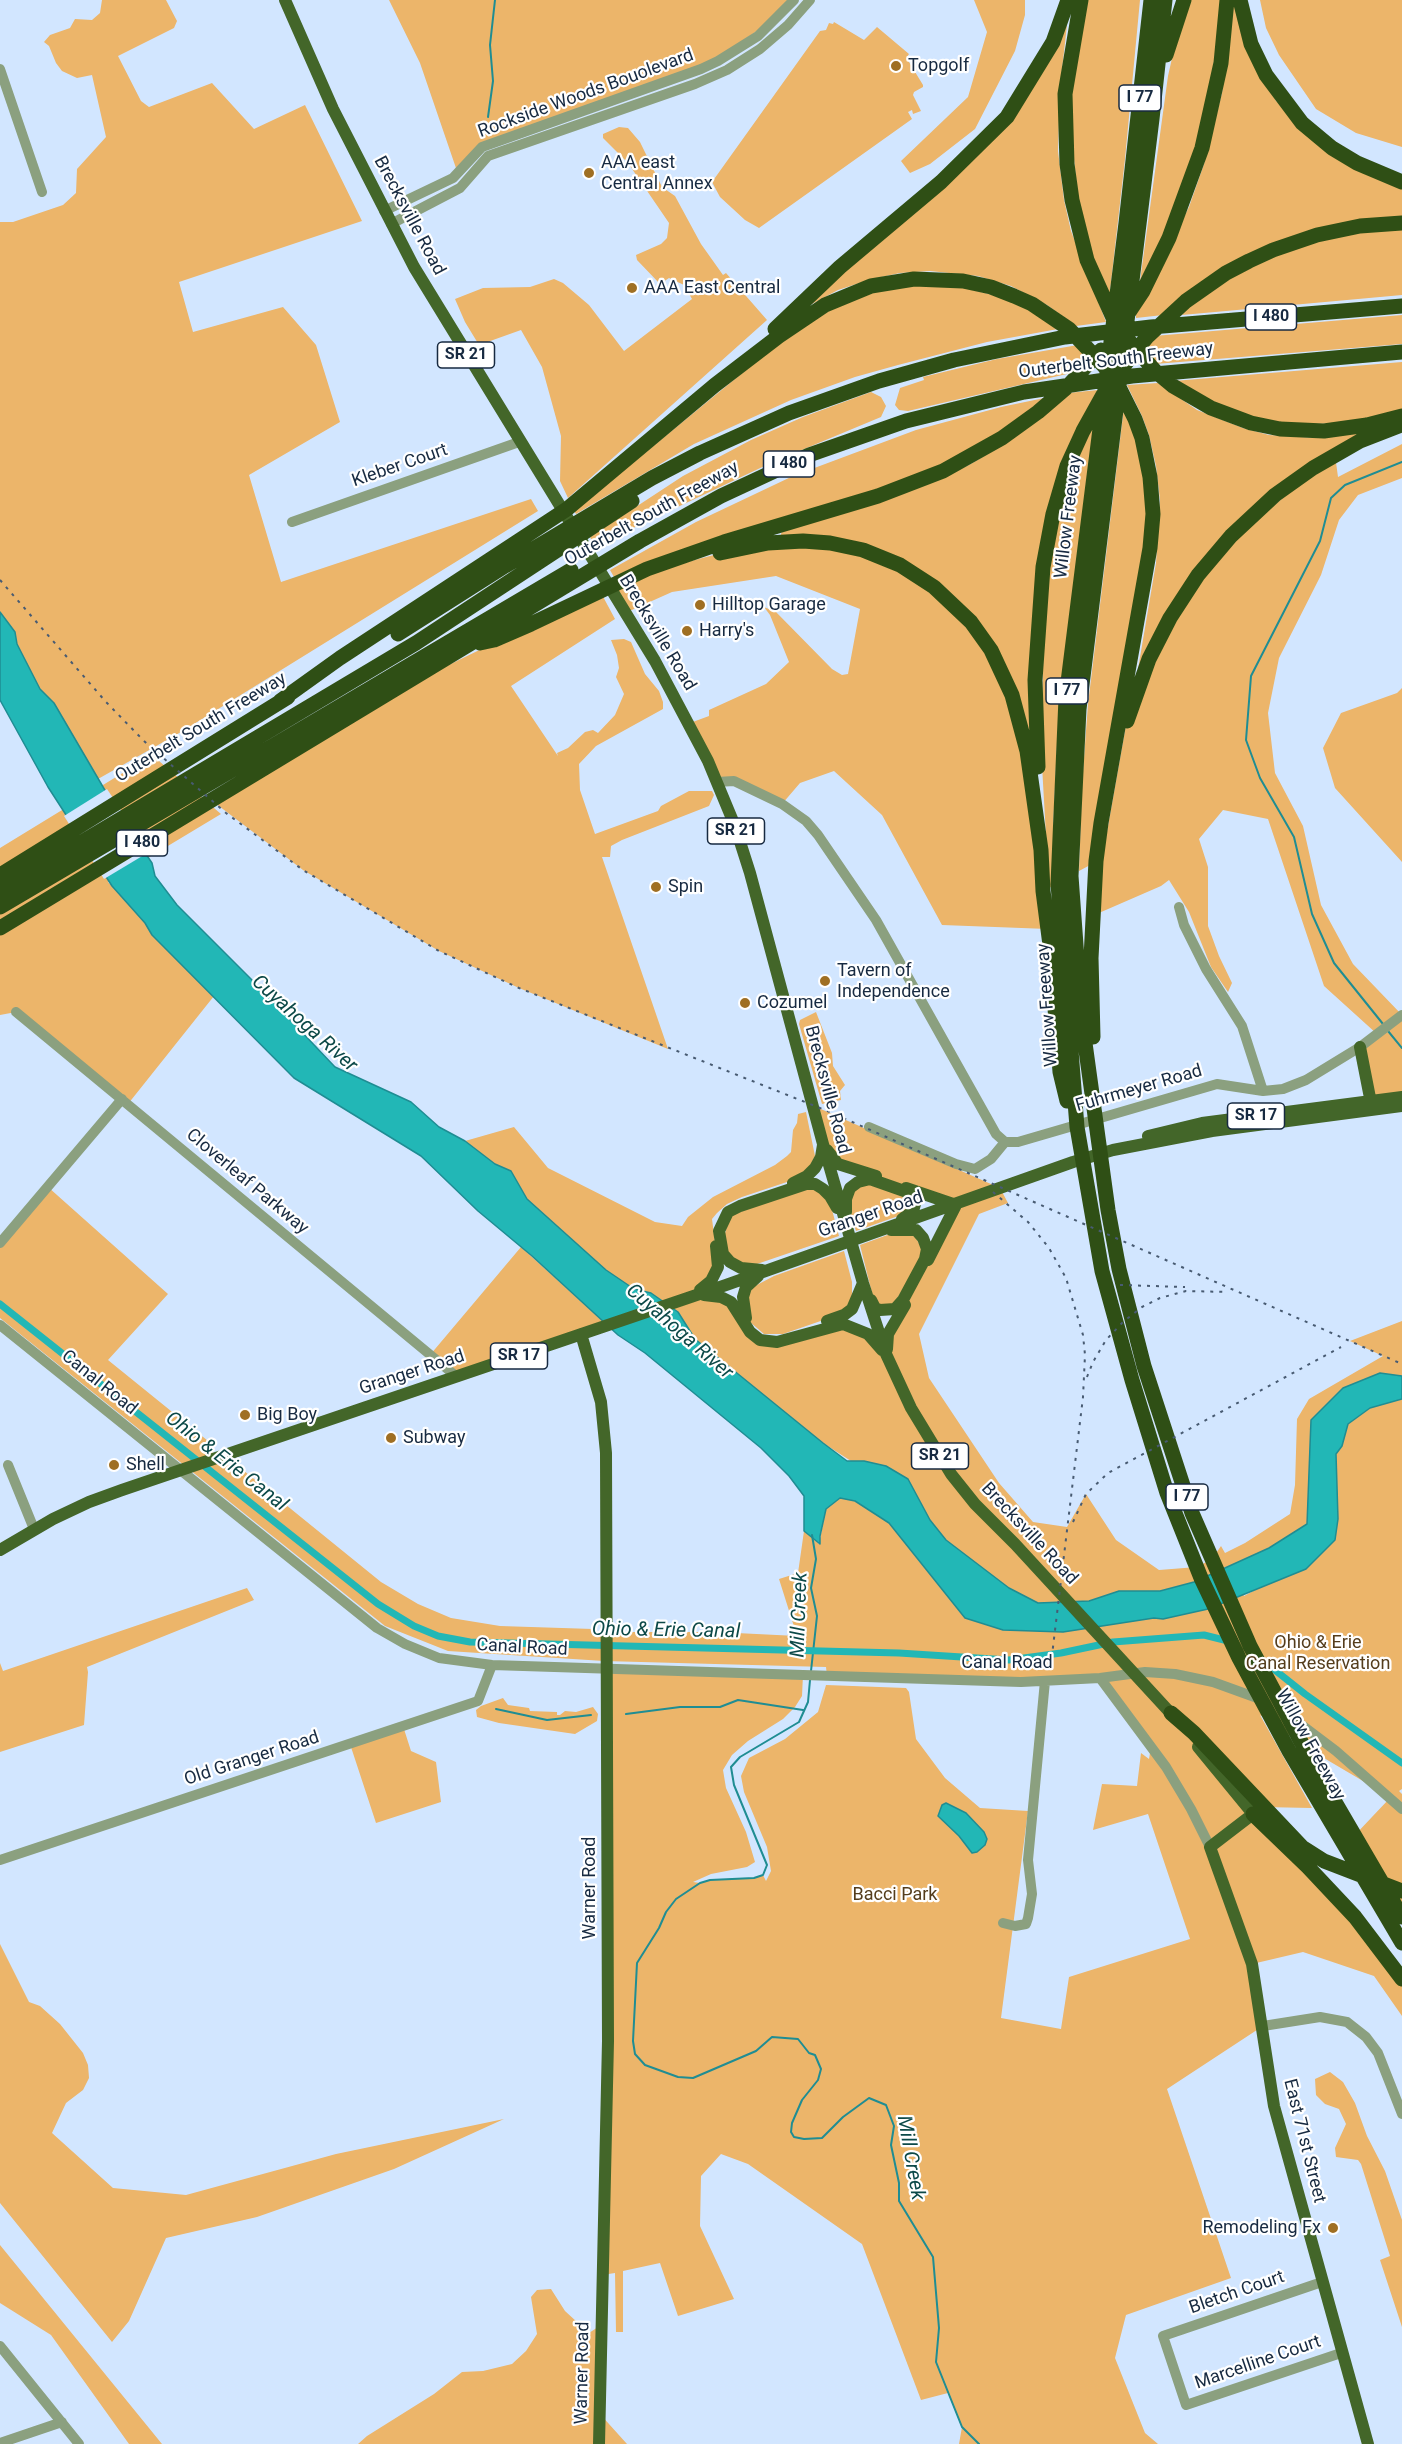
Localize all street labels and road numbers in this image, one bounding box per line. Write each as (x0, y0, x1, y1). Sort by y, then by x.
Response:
street label: Rockside Woods Bouolevard (475, 45, 697, 143)
road number: I 77 (1119, 85, 1161, 111)
street label: Brecksville Road (369, 153, 449, 279)
road number: I 480 (1246, 304, 1296, 330)
street label: Outerbelt South Freeway (1018, 338, 1214, 384)
road number: SR 21 (438, 342, 494, 368)
street label: Kleber Court (349, 440, 451, 492)
road number: I 480 (764, 451, 814, 477)
street label: Willow Freeway (1051, 454, 1087, 580)
street label: Outerbelt South Freeway (561, 457, 743, 571)
street label: Brecksville Road (614, 571, 700, 695)
street label: Outerbelt South Freeway (112, 668, 290, 788)
road number: I 77 (1046, 678, 1088, 704)
road number: SR 21 (708, 818, 764, 844)
road number: I 480 (116, 830, 168, 856)
street label: Willow Freeway (1033, 942, 1063, 1068)
street label: Brecksville Road (800, 1024, 854, 1156)
street label: Fuhrmeyer Road (1073, 1061, 1205, 1117)
road number: SR 17 (1228, 1103, 1284, 1129)
street label: Cloverleaf Parkway (181, 1125, 313, 1239)
street label: Granger Road (816, 1187, 926, 1243)
road number: SR 17 (490, 1343, 548, 1369)
street label: Canal Road (57, 1346, 141, 1420)
street label: Granger Road (357, 1346, 467, 1400)
road number: SR 21 (912, 1443, 968, 1469)
street label: Brecksville Road (976, 1478, 1082, 1590)
road number: I 77 (1166, 1484, 1208, 1510)
street label: Canal Road (476, 1635, 568, 1661)
street label: Canal Road (961, 1652, 1053, 1674)
street label: Willow Freeway (1271, 1686, 1349, 1804)
street label: Old Granger Road (182, 1727, 322, 1791)
street label: Warner Road (579, 1837, 601, 1939)
street label: East 71st Street (1278, 2077, 1330, 2205)
street label: Bletch Court (1187, 2267, 1287, 2319)
street label: Warner Road (571, 2321, 595, 2425)
street label: Marcelline Court (1192, 2331, 1324, 2395)

